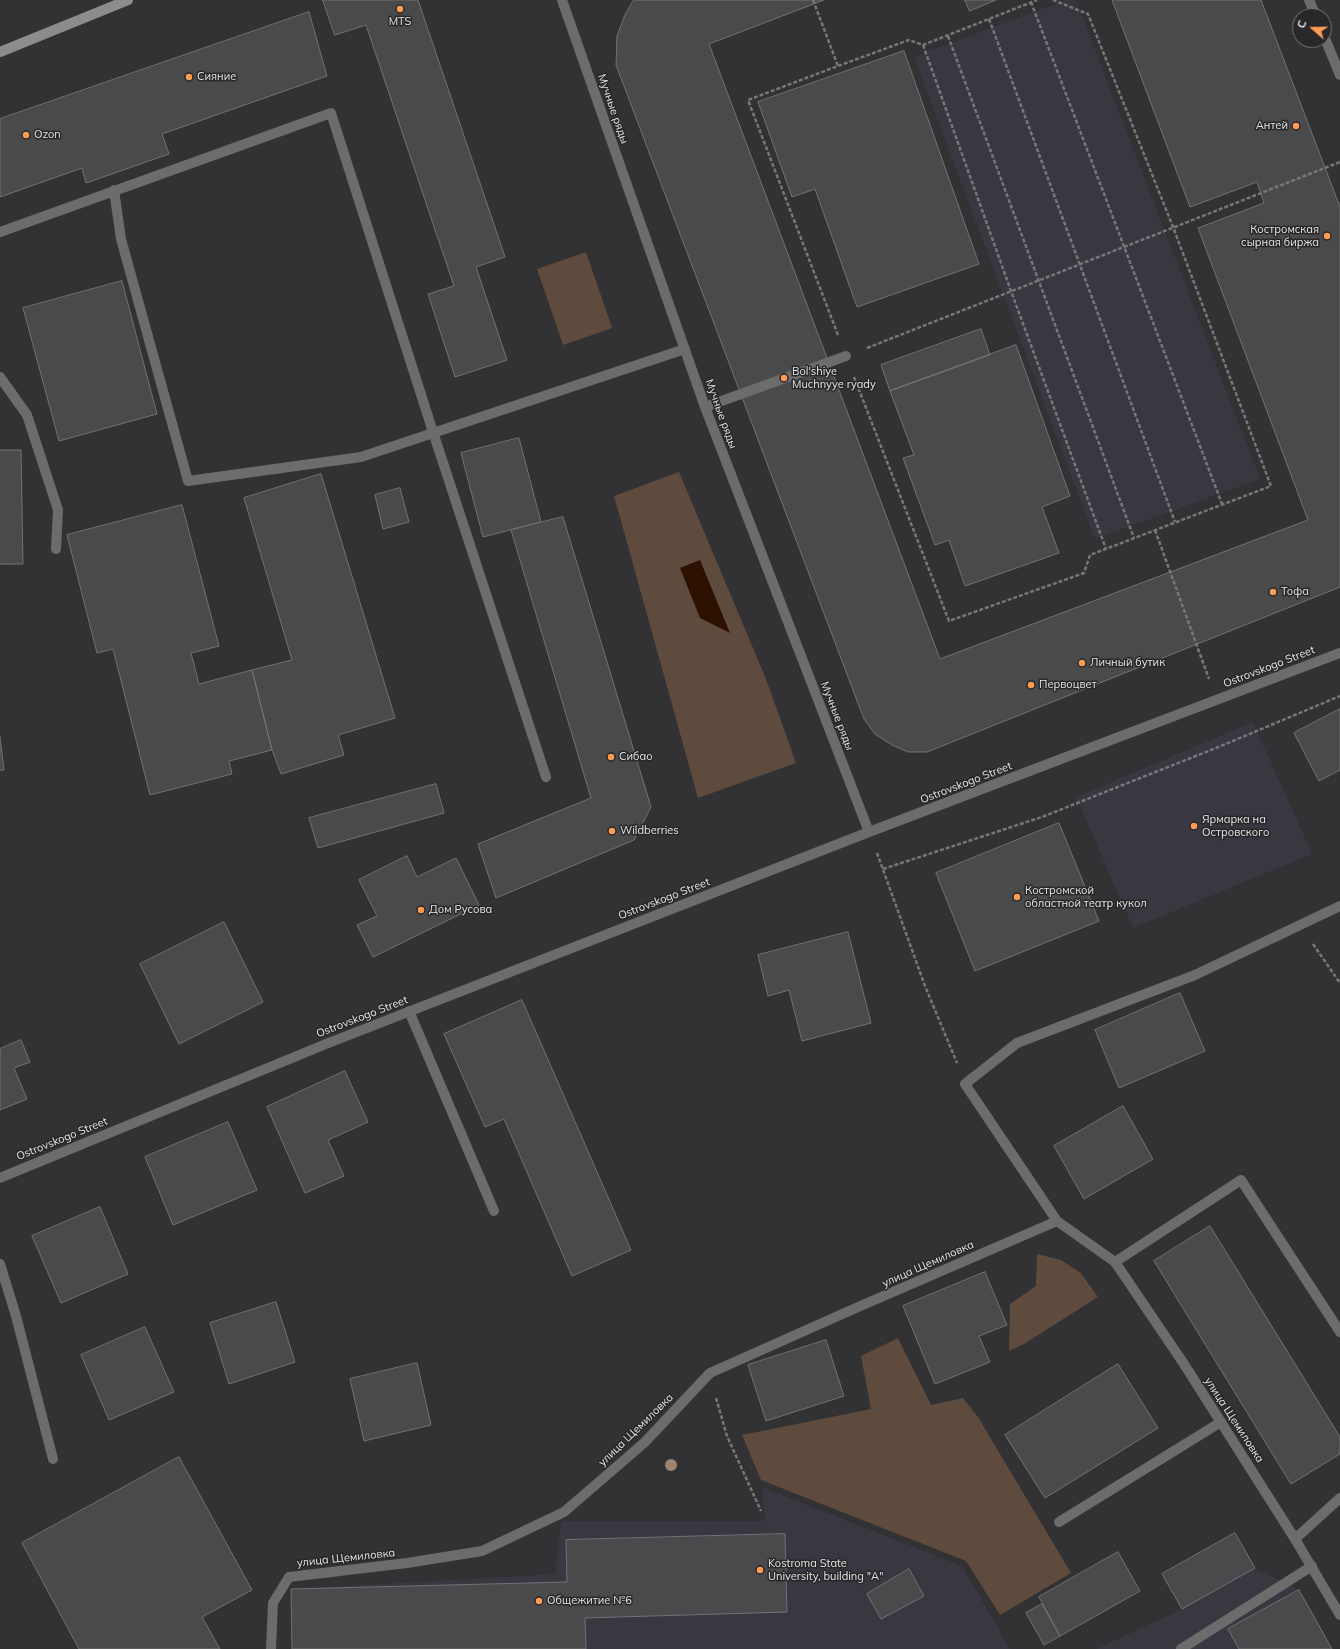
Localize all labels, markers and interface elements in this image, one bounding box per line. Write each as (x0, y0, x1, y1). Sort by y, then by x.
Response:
marker: MTS (395, 4, 405, 14)
north arrow (1292, 8, 1332, 48)
place label: MTS (389, 15, 411, 29)
text: С (1294, 18, 1310, 30)
place label: Сияние (197, 70, 236, 84)
marker: Сияние (184, 72, 194, 82)
street label: Мучные ряды (595, 72, 631, 146)
place label: Антей (1256, 119, 1288, 133)
marker: Антей (1291, 121, 1301, 131)
place label: Ozon (34, 128, 61, 142)
marker: Ozon (21, 130, 31, 140)
place label: Костромская сырная биржа (1241, 223, 1319, 249)
marker: Костромская сырная биржа (1322, 231, 1332, 241)
place label: Bol'shiye Muchnyye ryady (792, 365, 876, 391)
marker: Bol'shiye Muchnyye ryady (779, 373, 789, 383)
street label: Мучные ряды (702, 377, 740, 451)
place label: Тофа (1281, 585, 1309, 599)
marker: Тофа (1268, 587, 1278, 597)
street label: Ostrovskogo Street (1221, 643, 1317, 691)
place label: Личный бутик (1090, 656, 1165, 670)
marker: Личный бутик (1077, 658, 1087, 668)
place label: Первоцвет (1039, 678, 1097, 692)
street label: Мучные ряды (818, 680, 856, 752)
marker: Первоцвет (1026, 680, 1036, 690)
place label: Сибао (619, 750, 653, 764)
marker: Сибао (606, 752, 616, 762)
street label: Ostrovskogo Street (918, 759, 1014, 807)
place label: Ярмарка на Островского (1202, 813, 1269, 839)
marker: Ярмарка на Островского (1189, 821, 1199, 831)
place label: Wildberries (620, 824, 679, 838)
marker: Wildberries (607, 826, 617, 836)
street label: Ostrovskogo Street (616, 875, 712, 923)
place label: Костромской областной театр кукол (1025, 884, 1147, 910)
marker: Костромской областной театр кукол (1012, 892, 1022, 902)
place label: Дом Русова (429, 903, 492, 917)
marker: Дом Русова (416, 905, 426, 915)
street label: Ostrovskogo Street (314, 993, 410, 1041)
street label: Ostrovskogo Street (15, 1115, 109, 1163)
street label: улица Щемиловка (880, 1238, 976, 1290)
street label: улица Щемиловка (1202, 1375, 1266, 1465)
street label: улица Щемиловка (596, 1391, 676, 1469)
street label: улица Щемиловка (296, 1546, 396, 1570)
place label: Kostroma State University, building "A" (768, 1557, 884, 1583)
marker: Kostroma State University, building "A" (755, 1565, 765, 1575)
place label: Общежитие №6 (547, 1594, 632, 1608)
marker: Общежитие №6 (534, 1596, 544, 1606)

